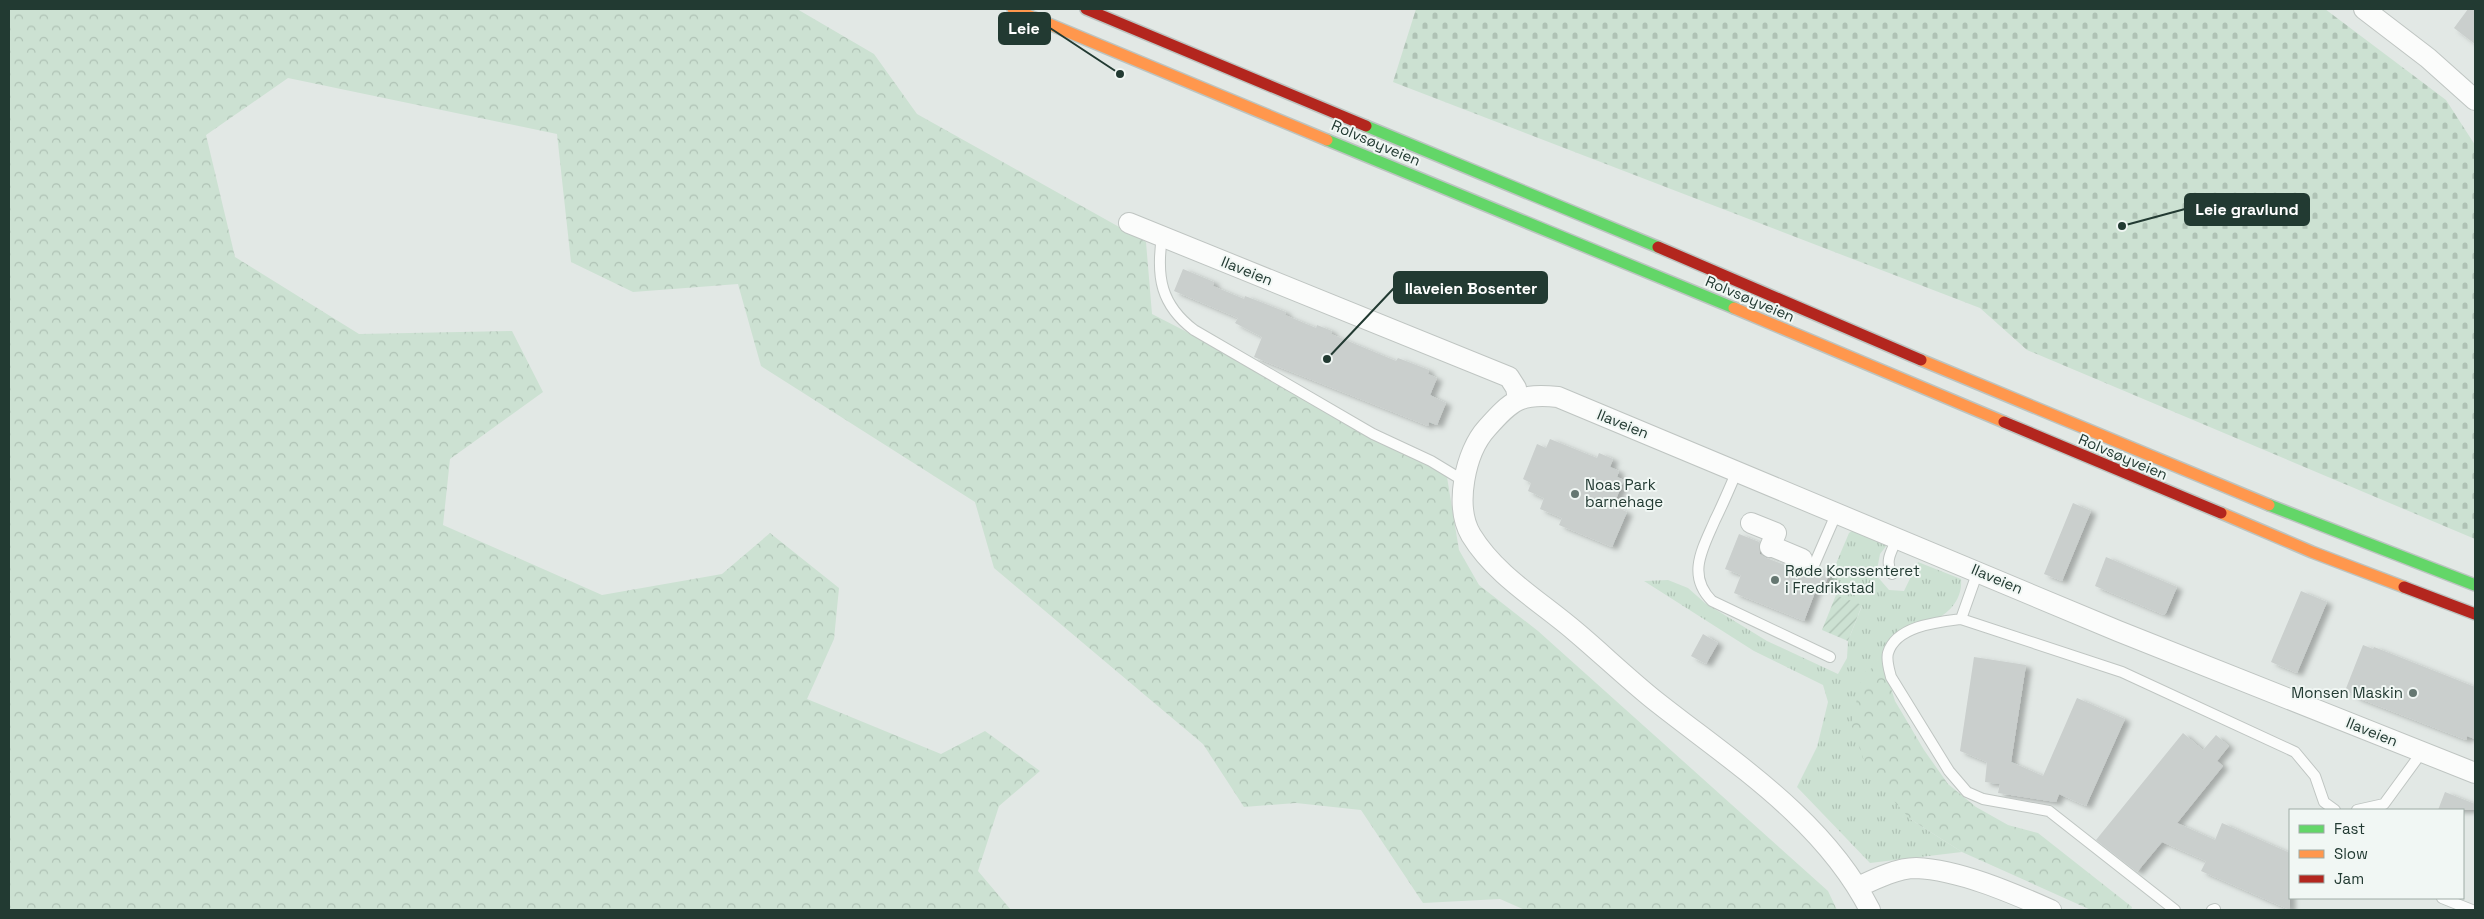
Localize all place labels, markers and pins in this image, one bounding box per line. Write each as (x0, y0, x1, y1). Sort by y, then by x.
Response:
callout: Leie (999, 13, 1050, 44)
callout: Leie gravlund (2185, 194, 2309, 225)
callout: Ilaveien Bosenter (1394, 272, 1547, 303)
place label: Noas Park barnehage (1585, 475, 1663, 511)
marker: Noas Park barnehage (1569, 488, 1581, 500)
place label: Røde Korssenteret i Fredrikstad (1785, 561, 1920, 597)
marker: Røde Korssenteret i Fredrikstad (1769, 574, 1781, 586)
place label: Monsen Maskin (2291, 683, 2403, 702)
marker: Monsen Maskin (2407, 687, 2419, 699)

